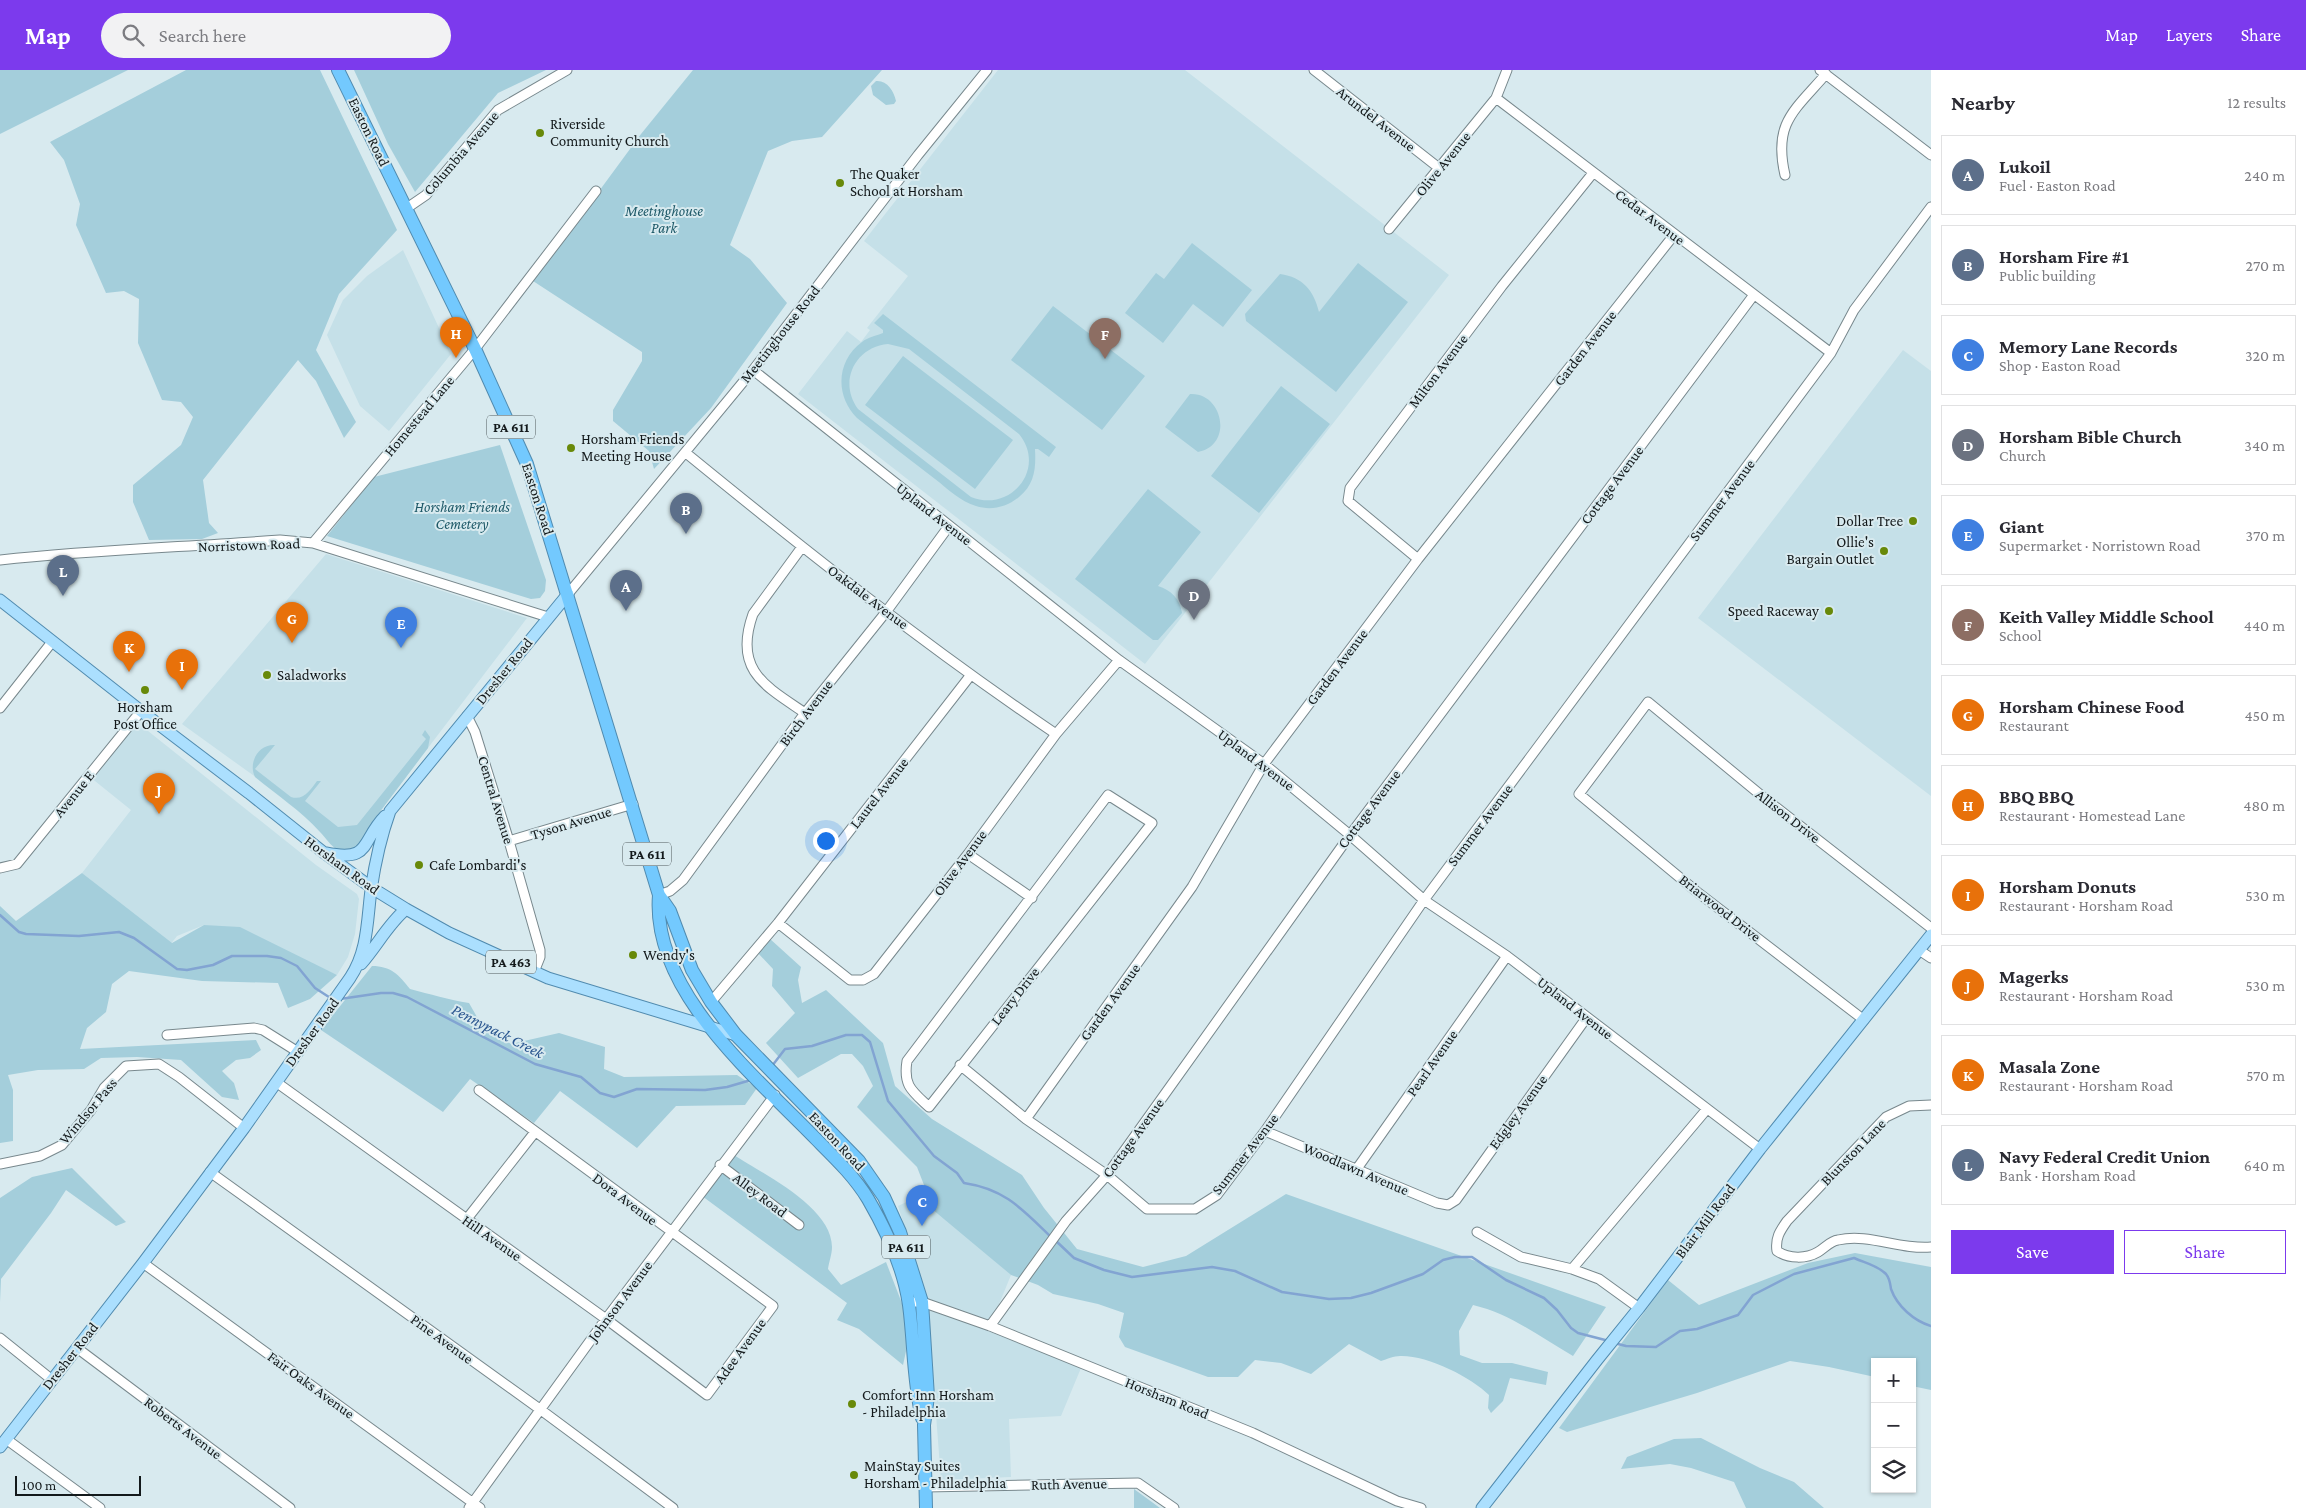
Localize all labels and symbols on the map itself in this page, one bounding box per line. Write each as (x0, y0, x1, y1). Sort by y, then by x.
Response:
street label: Arundel Avenue (1334, 83, 1419, 155)
street label: Easton Road (345, 95, 393, 169)
street label: Columbia Avenue (420, 108, 502, 198)
place label: Riverside Community Church (550, 116, 669, 150)
marker: Riverside Community Church (534, 127, 546, 139)
street label: Olive Avenue (1412, 128, 1474, 199)
place label: The Quaker School at Horsham (850, 166, 963, 199)
marker: The Quaker School at Horsham (834, 177, 846, 189)
street label: Cedar Avenue (1612, 186, 1688, 248)
park label: Meetinghouse Park (624, 203, 703, 236)
street label: Meetinghouse Road (737, 282, 824, 386)
street label: Garden Avenue (1551, 307, 1620, 389)
pin: H (440, 317, 472, 358)
pin: F (1089, 318, 1121, 359)
street label: Milton Avenue (1405, 331, 1471, 411)
street label: Homestead Lane (381, 372, 458, 459)
road number: PA 611 (487, 416, 535, 438)
place label: Horsham Friends Meeting House (581, 431, 684, 465)
marker: Horsham Friends Meeting House (565, 442, 577, 454)
street label: Cottage Avenue (1577, 442, 1648, 528)
street label: Summer Avenue (1686, 456, 1758, 544)
street label: Easton Road (519, 461, 557, 537)
street label: Upland Avenue (892, 480, 975, 549)
pin: B (670, 493, 702, 534)
park label: Horsham Friends Cemetery (414, 499, 510, 533)
place label: Dollar Tree (1836, 513, 1903, 529)
marker: Dollar Tree (1907, 515, 1919, 527)
place label: Ollie's Bargain Outlet (1786, 534, 1875, 568)
street label: Norristown Road (198, 535, 301, 555)
marker: Ollie's Bargain Outlet (1878, 545, 1890, 557)
pin: L (47, 555, 79, 596)
street label: Oakdale Avenue (825, 562, 912, 633)
pin: A (610, 570, 642, 611)
pin: D (1178, 579, 1210, 620)
pin: G (276, 602, 308, 643)
place label: Speed Raceway (1728, 603, 1819, 620)
marker: Speed Raceway (1823, 605, 1835, 617)
pin: E (385, 607, 417, 648)
street label: Garden Avenue (1303, 626, 1371, 708)
pin: K (113, 631, 145, 672)
street label: Dresher Road (472, 635, 536, 707)
pin: I (166, 649, 198, 690)
place label: Saladworks (277, 667, 346, 683)
marker: Saladworks (261, 669, 273, 681)
street label: Birch Avenue (776, 677, 836, 749)
marker: Horsham Post Office (139, 684, 151, 696)
place label: Horsham Post Office (113, 699, 177, 732)
street label: Upland Avenue (1214, 726, 1298, 795)
street label: Central Avenue (475, 754, 517, 846)
street label: Laurel Avenue (847, 754, 912, 831)
street label: Cottage Avenue (1334, 766, 1405, 852)
street label: Avenue E (50, 768, 98, 820)
pin: J (143, 773, 175, 814)
street label: Summer Avenue (1444, 781, 1516, 869)
street label: Allison Drive (1753, 786, 1824, 846)
street label: Tyson Avenue (529, 803, 614, 844)
street label: Olive Avenue (930, 827, 990, 899)
your location (813, 828, 839, 854)
street label: Horsham Road (301, 832, 383, 898)
road number: PA 611 (623, 842, 671, 866)
place label: Cafe Lombardi's (429, 857, 526, 873)
marker: Cafe Lombardi's (413, 859, 425, 871)
street label: Briarwood Drive (1676, 871, 1764, 945)
place label: Wendy's (643, 947, 695, 964)
marker: Wendy's (627, 949, 639, 961)
road number: PA 463 (486, 950, 536, 974)
street label: Garden Avenue (1077, 960, 1143, 1044)
street label: Leary Drive (988, 964, 1043, 1029)
street label: Upland Avenue (1533, 974, 1616, 1043)
street label: Dresher Road (282, 995, 342, 1069)
water label: Pennypack Creek (449, 1000, 548, 1063)
street label: Pearl Avenue (1403, 1027, 1461, 1099)
street label: Edgley Avenue (1486, 1071, 1551, 1153)
street label: Windsor Pass (56, 1075, 120, 1147)
street label: Cottage Avenue (1099, 1095, 1168, 1181)
street label: Easton Road (806, 1108, 868, 1174)
street label: Summer Avenue (1209, 1110, 1282, 1198)
street label: Blunston Lane (1817, 1115, 1889, 1189)
street label: Woodlawn Avenue (1301, 1140, 1411, 1199)
street label: Dora Avenue (590, 1170, 661, 1229)
street label: Alley Road (729, 1170, 790, 1221)
street label: Blair Mill Road (1672, 1181, 1738, 1261)
pin: C (906, 1185, 938, 1226)
street label: Hill Avenue (459, 1212, 525, 1264)
road number: PA 611 (882, 1236, 930, 1258)
street label: Johnson Avenue (583, 1257, 656, 1346)
street label: Pine Avenue (408, 1311, 477, 1367)
street label: Adee Avenue (711, 1315, 769, 1387)
street label: Dresher Road (39, 1319, 101, 1393)
street label: Fair Oaks Avenue (265, 1348, 358, 1422)
street label: Horsham Road (1123, 1374, 1211, 1422)
place label: Comfort Inn Horsham - Philadelphia (862, 1387, 994, 1421)
street label: Roberts Avenue (141, 1394, 225, 1463)
marker: Comfort Inn Horsham - Philadelphia (846, 1398, 858, 1410)
place label: MainStay Suites Horsham - Philadelphia (864, 1458, 1006, 1492)
marker: MainStay Suites Horsham - Philadelphia (848, 1469, 860, 1481)
scale bar (15, 1473, 141, 1496)
street label: Ruth Avenue (1031, 1475, 1108, 1493)

